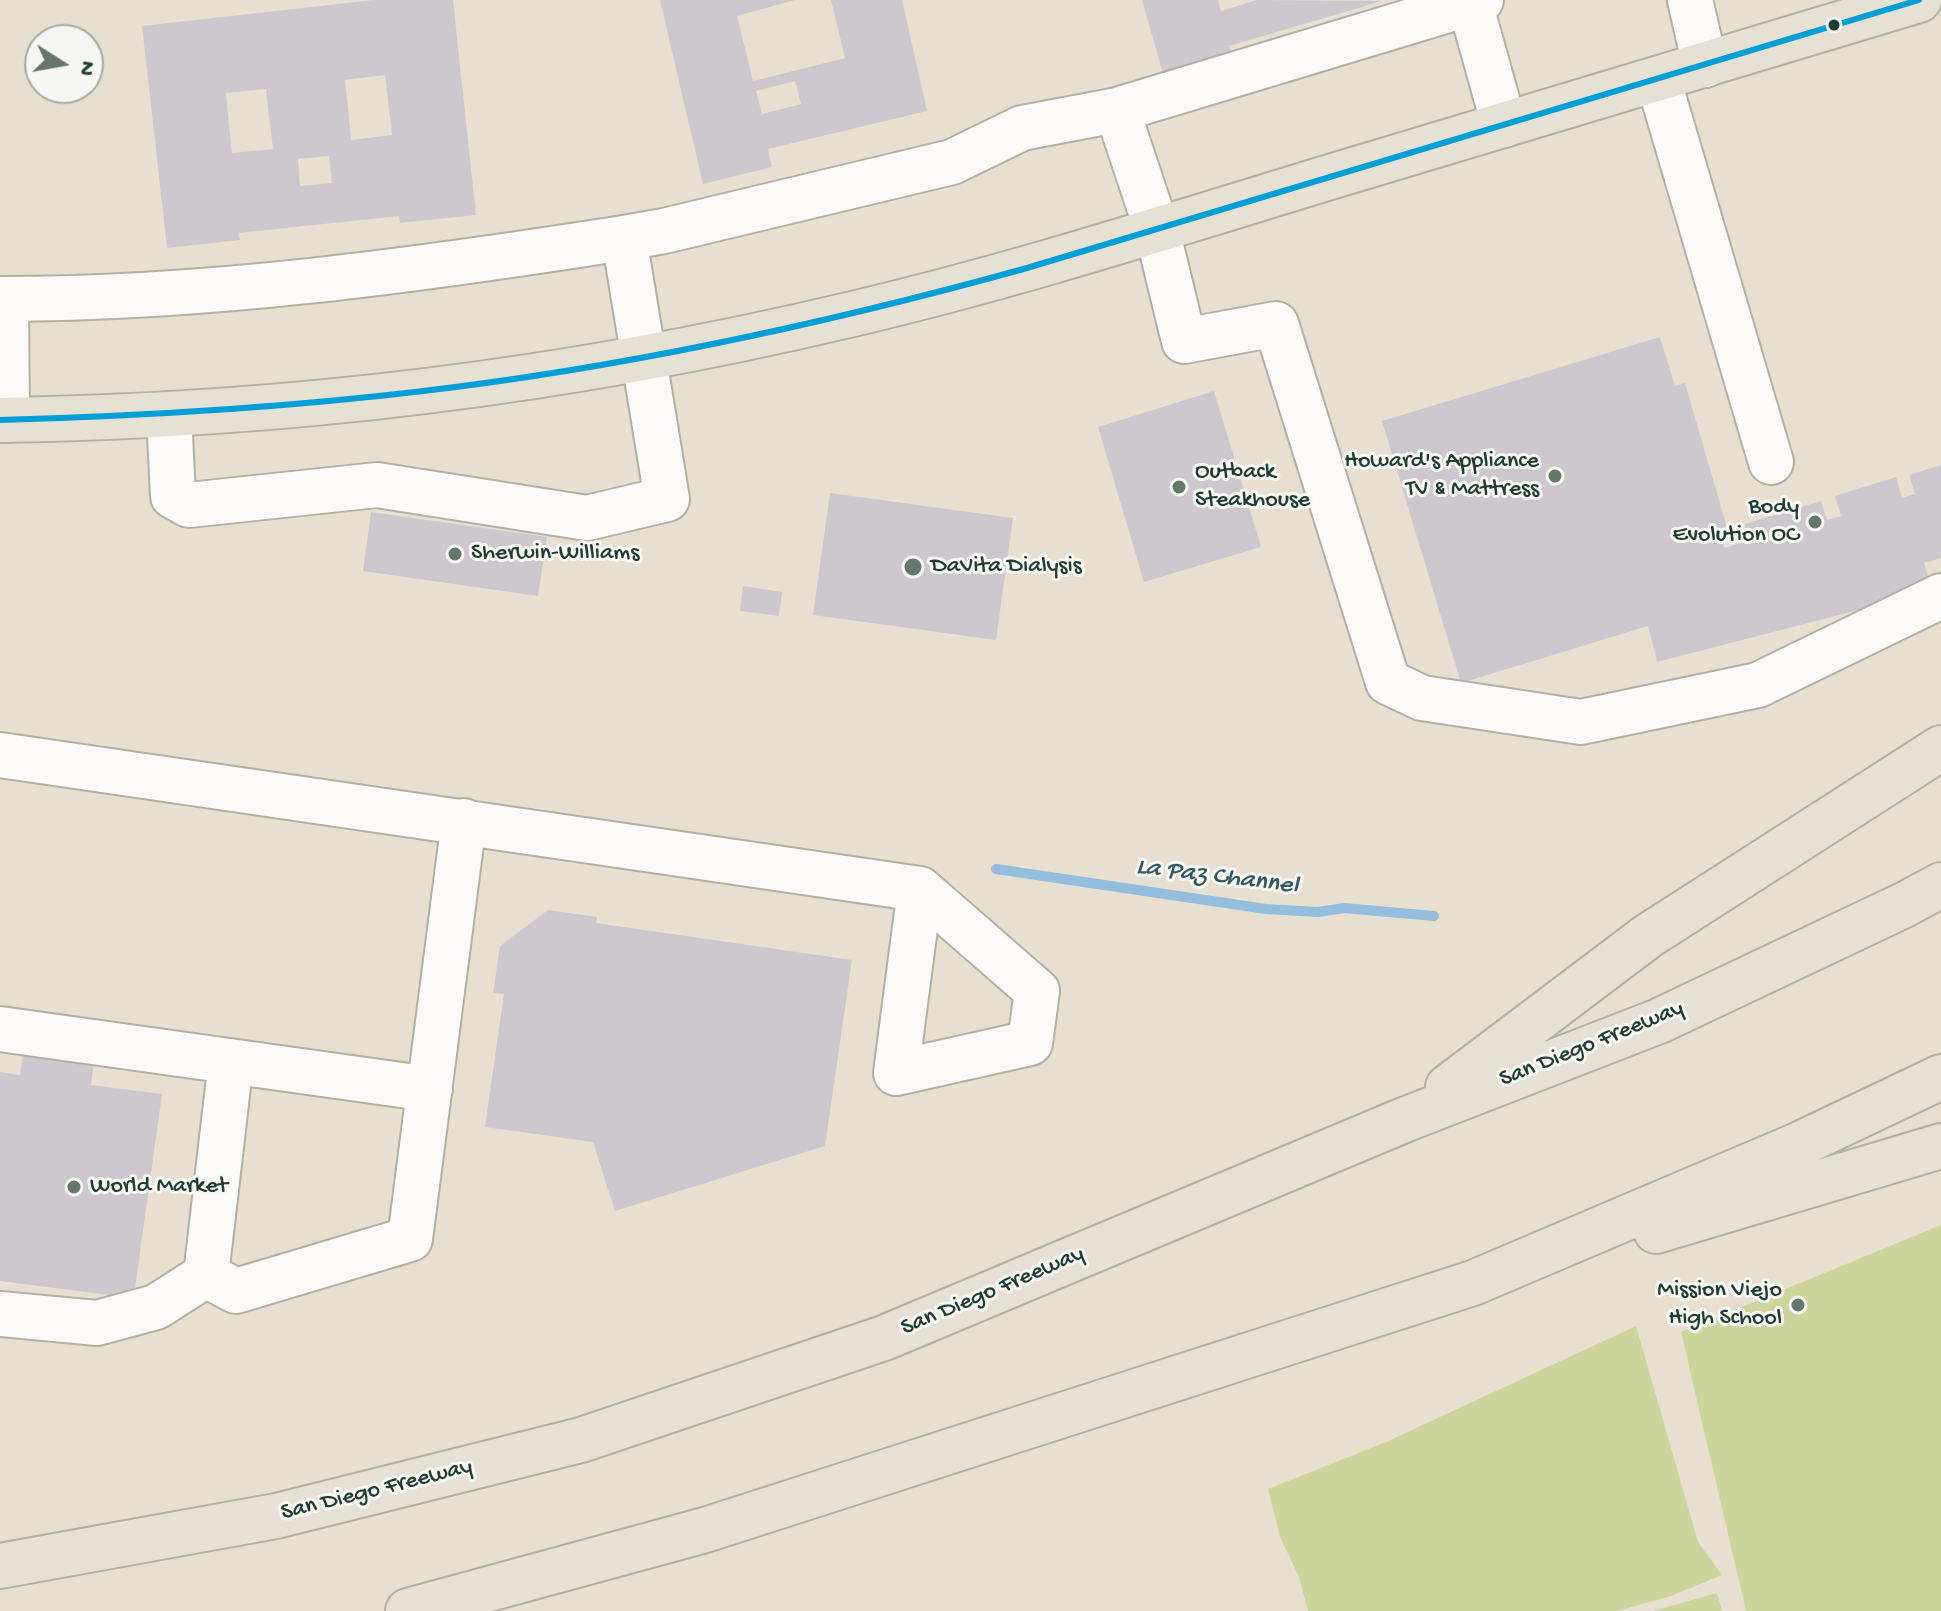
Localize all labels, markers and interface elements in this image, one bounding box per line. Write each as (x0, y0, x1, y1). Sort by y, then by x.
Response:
unlabelled marker (1826, 17, 1842, 33)
north arrow (24, 24, 104, 104)
text: N (71, 59, 100, 78)
place label: Howard's Appliance TV & Mattress (1344, 448, 1539, 504)
place label: Outback Steakhouse (1195, 459, 1310, 515)
marker: Howard's Appliance TV & Mattress (1546, 467, 1564, 485)
marker: Outback Steakhouse (1170, 478, 1188, 496)
place label: Body Evolution OC (1672, 494, 1799, 550)
marker: Body Evolution OC (1806, 513, 1824, 531)
place label: Sherwin-Williams (471, 540, 639, 568)
marker: Sherwin-Williams (446, 545, 464, 563)
place label: DaVita Dialysis (931, 553, 1081, 581)
marker: DaVita Dialysis (902, 556, 924, 578)
water label: La Paz Channel (1134, 853, 1300, 903)
street label: San Diego Freeway (1496, 995, 1688, 1095)
place label: World Market (90, 1173, 228, 1201)
marker: World Market (65, 1178, 83, 1196)
street label: San Diego Freeway (897, 1240, 1089, 1344)
place label: Mission Viejo High School (1657, 1277, 1782, 1333)
marker: Mission Viejo High School (1789, 1296, 1807, 1314)
street label: San Diego Freeway (278, 1453, 476, 1529)

